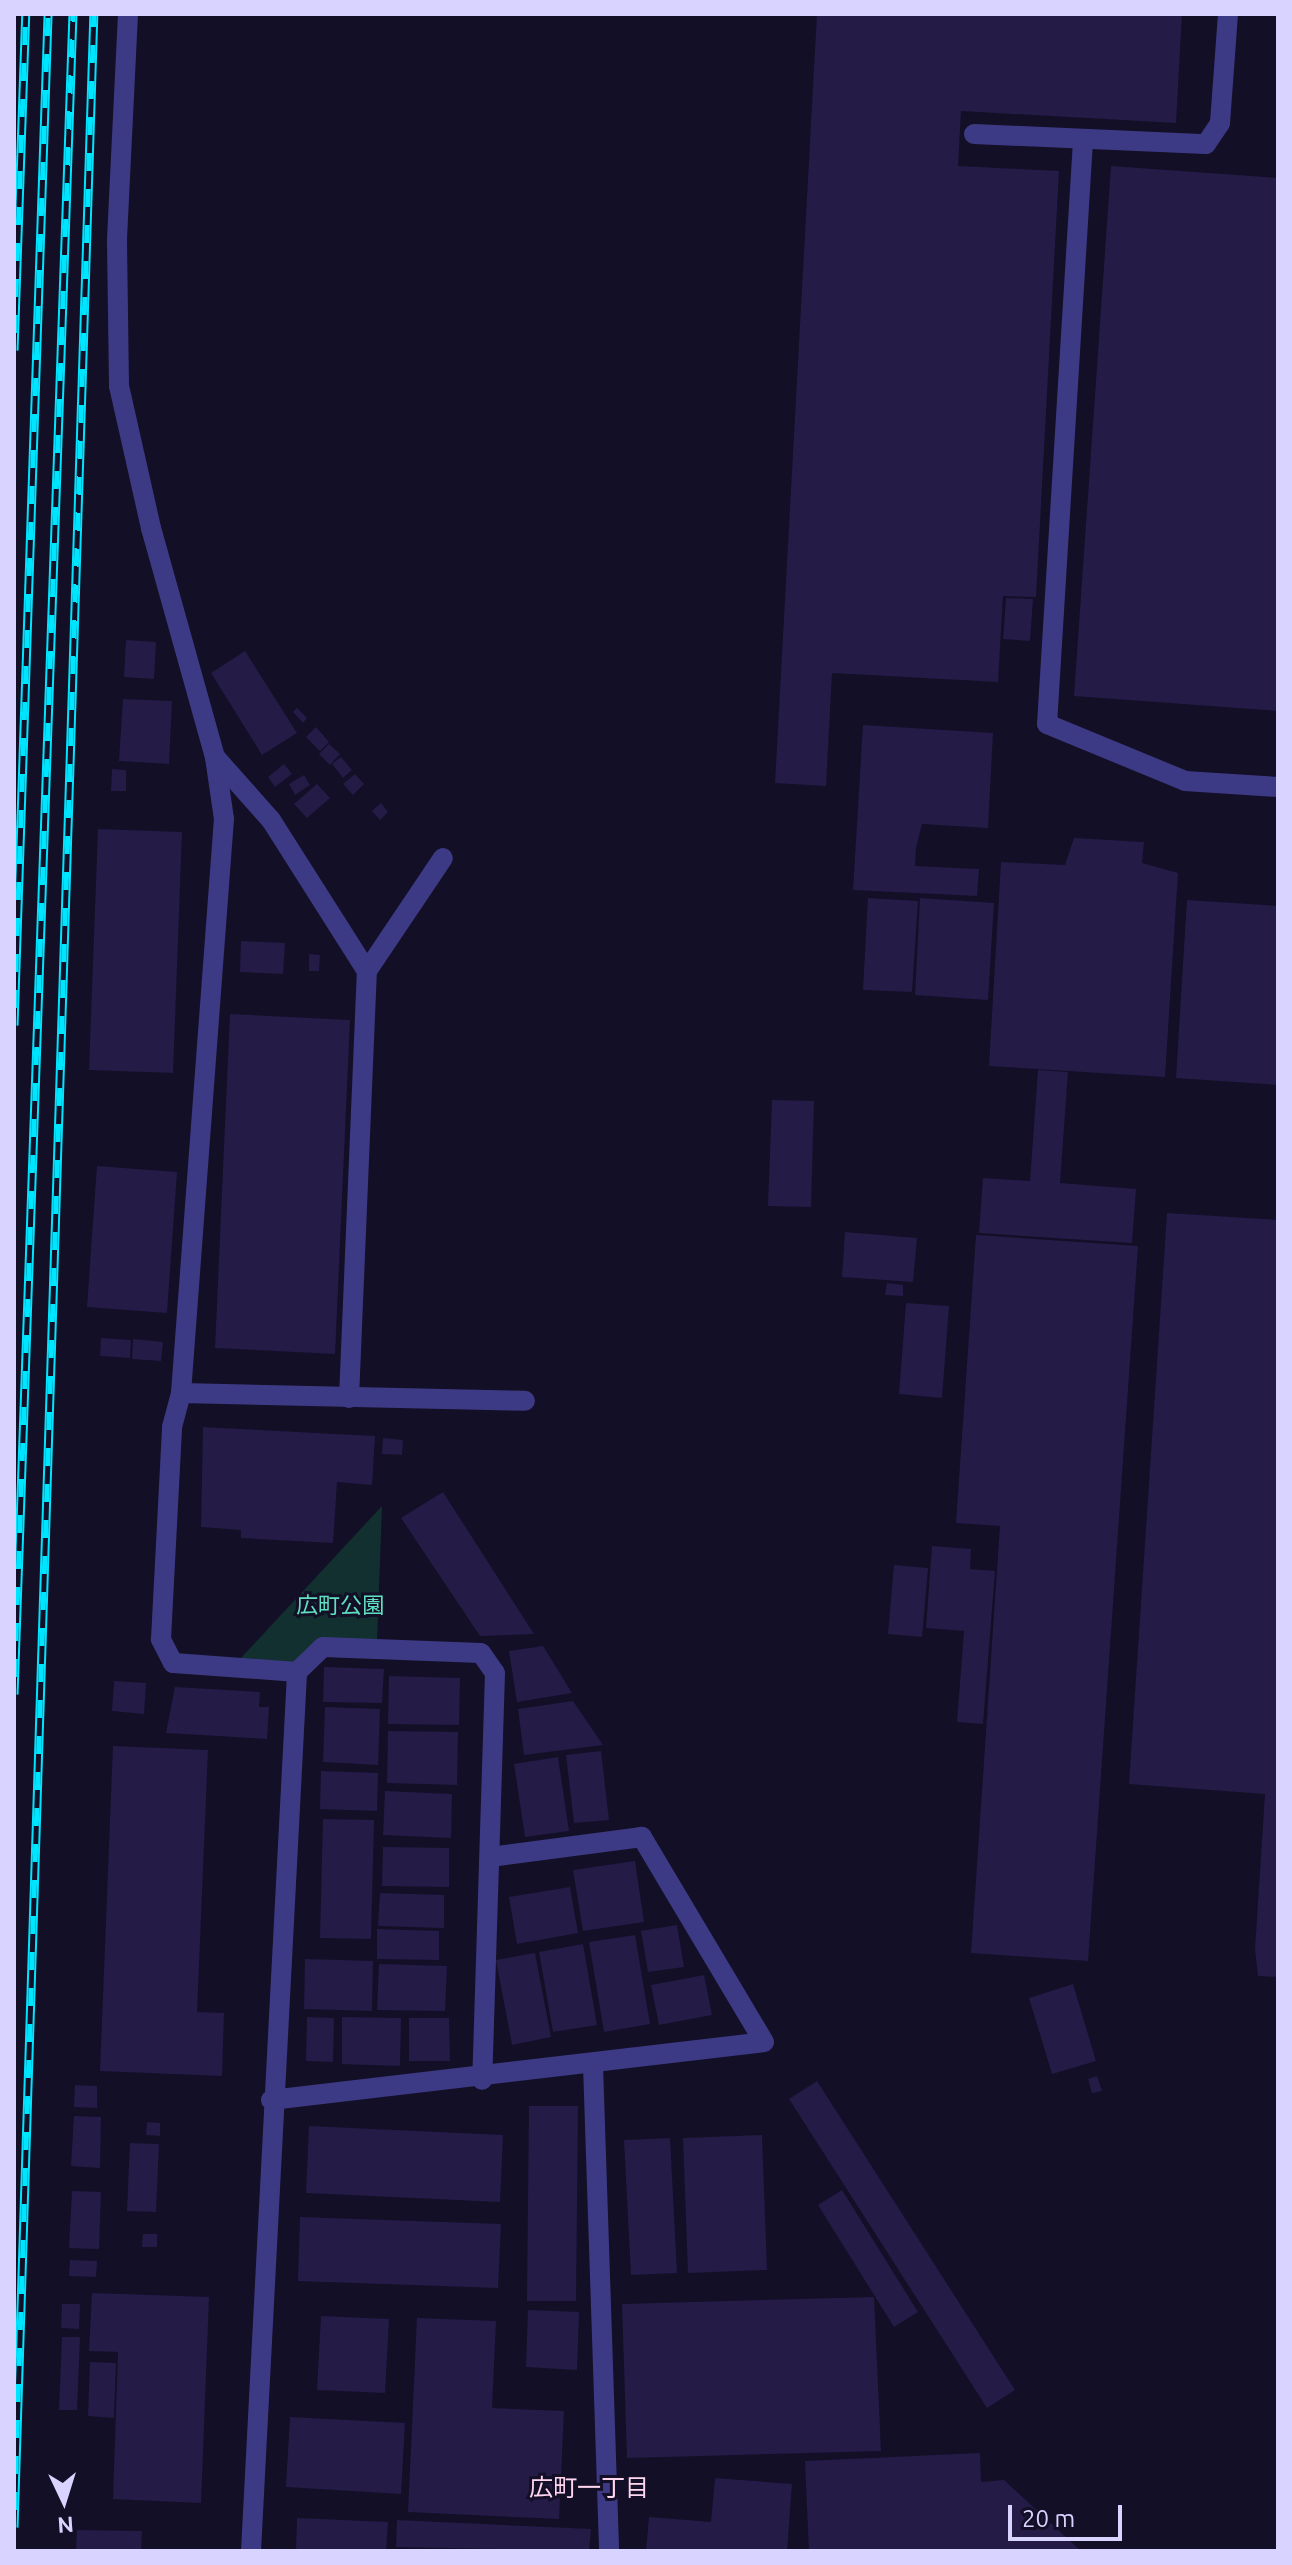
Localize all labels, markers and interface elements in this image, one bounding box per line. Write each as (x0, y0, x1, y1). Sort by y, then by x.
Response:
park label: 広町公園 (296, 1592, 384, 1618)
north arrow (24, 2461, 104, 2541)
district label: 広町一丁目 (529, 2474, 649, 2502)
scale bar (1012, 2489, 1126, 2539)
text: 20 m (1022, 2505, 1075, 2532)
text: N (57, 2512, 75, 2538)

